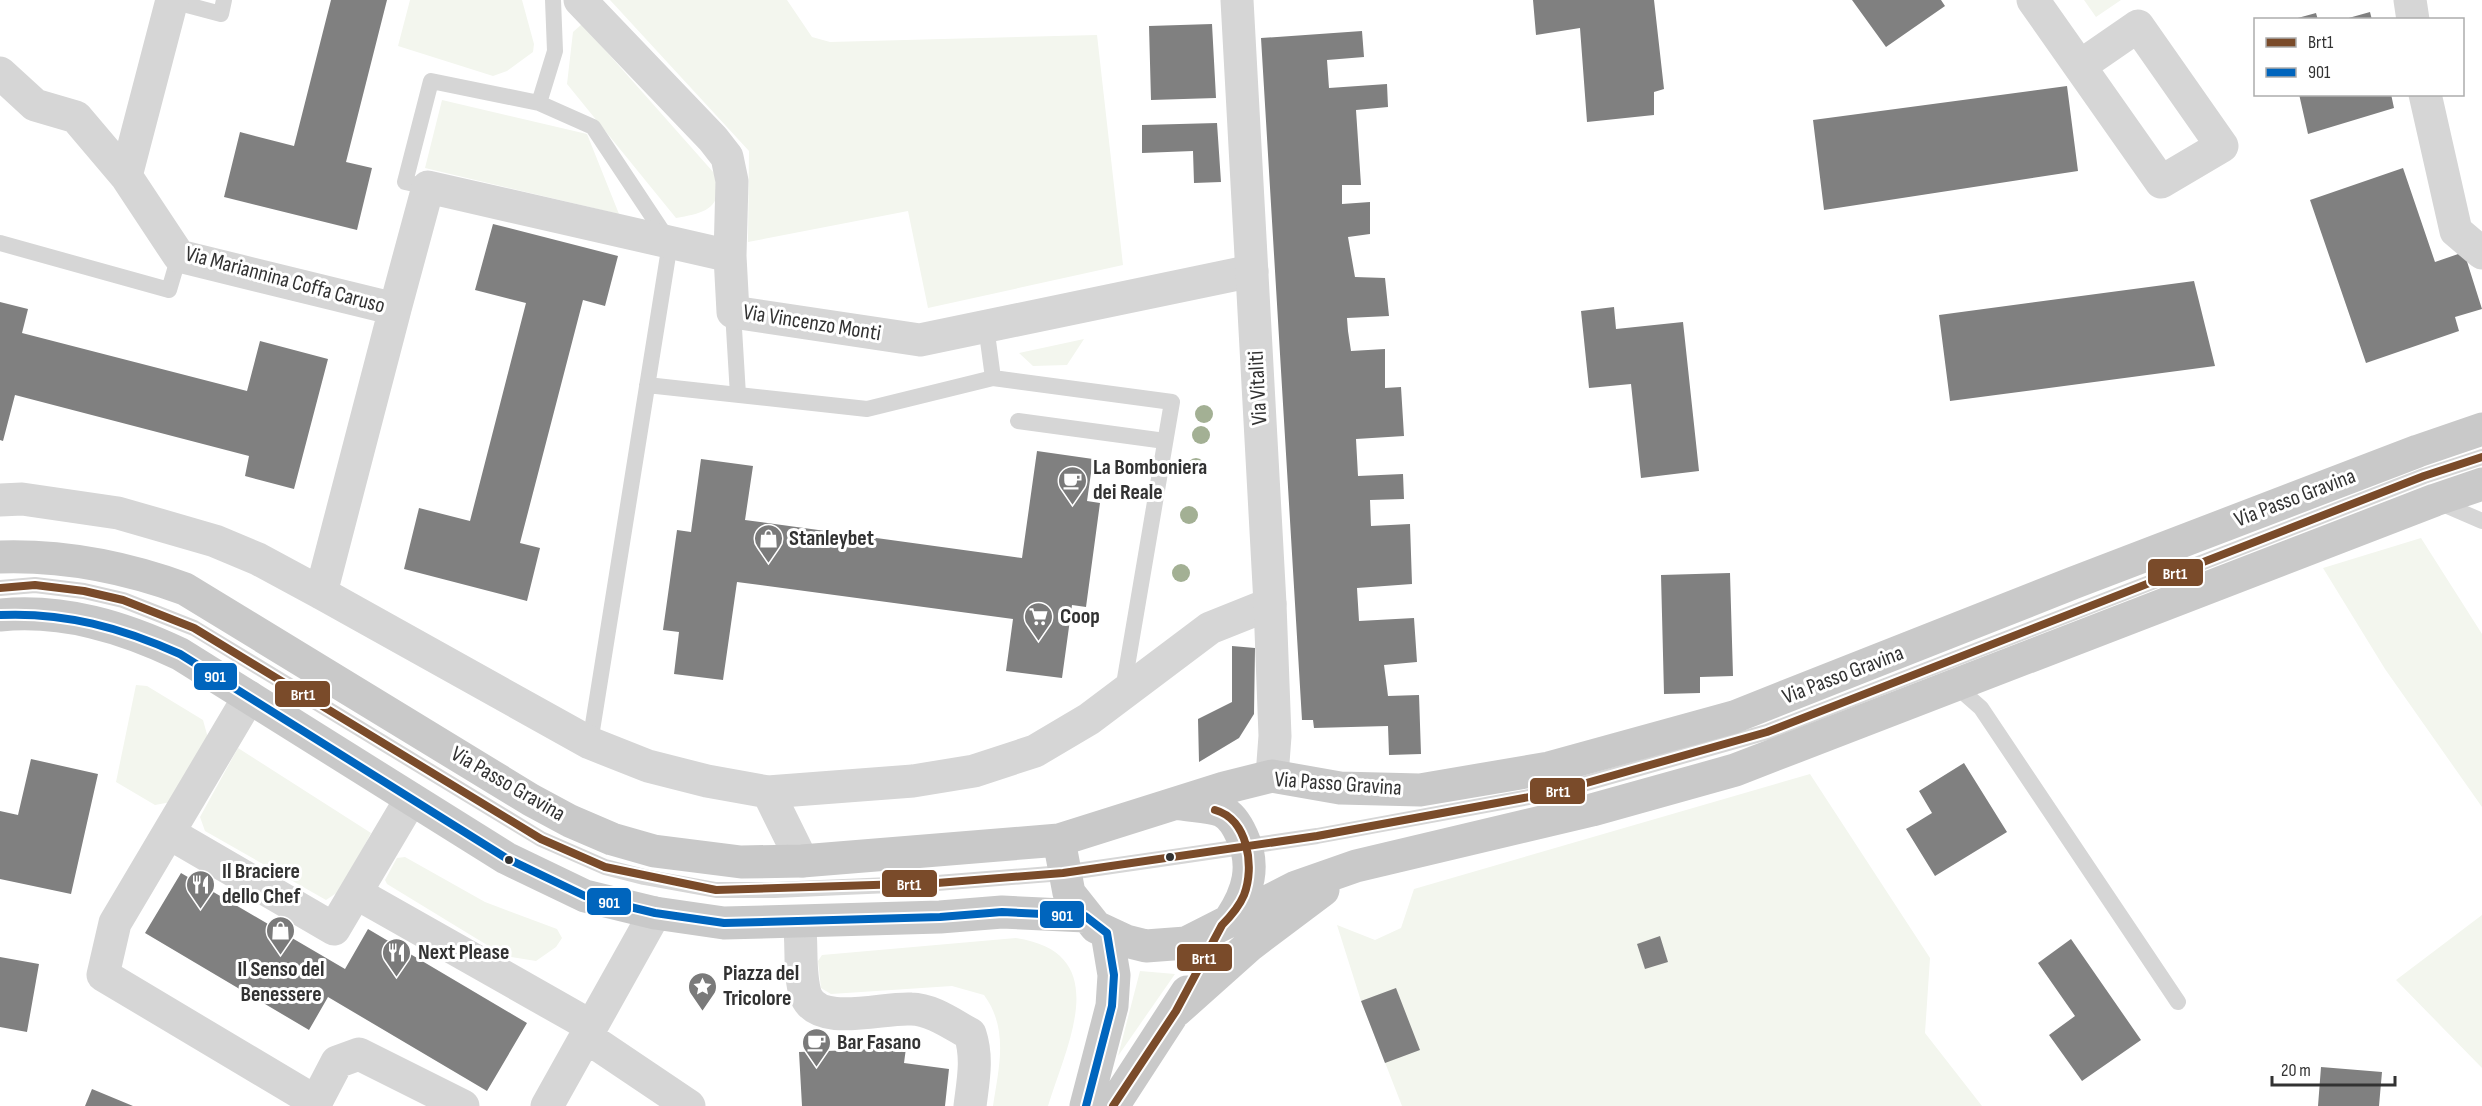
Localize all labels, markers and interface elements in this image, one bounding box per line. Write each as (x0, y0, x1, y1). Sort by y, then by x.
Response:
legend (2254, 18, 2464, 96)
text: Brt1 (2308, 32, 2334, 53)
text: 901 (2308, 62, 2331, 83)
street label: Via Mariannina Coffa Caruso (182, 240, 388, 320)
street label: Via Vincenzo Monti (741, 299, 883, 347)
street label: Via Vitaliti (1243, 350, 1273, 426)
place label: La Bomboniera dei Reale (1093, 454, 1207, 506)
street label: Via Passo Gravina (2231, 463, 2359, 533)
cafe icon: La Bomboniera dei Reale (1056, 464, 1088, 506)
shop icon: Stanleybet (752, 522, 784, 564)
place label: Stanleybet (789, 525, 874, 552)
line badge: Brt1 (2147, 558, 2204, 587)
text: Brt1 (2163, 565, 2188, 584)
supermarket icon: Coop (1023, 600, 1055, 642)
place label: Coop (1060, 603, 1100, 630)
street label: Via Passo Gravina (1779, 640, 1907, 710)
line badge: 901 (193, 662, 238, 691)
text: 901 (204, 668, 226, 687)
line badge: Brt1 (274, 680, 331, 708)
text: Brt1 (291, 686, 316, 705)
street label: Via Passo Gravina (446, 740, 570, 828)
street label: Via Passo Gravina (1274, 766, 1402, 802)
line badge: Brt1 (1529, 777, 1586, 805)
text: Brt1 (1546, 783, 1571, 802)
unlabelled marker (1164, 851, 1176, 863)
unlabelled marker (503, 854, 515, 866)
place label: Il Braciere dello Chef (222, 858, 301, 910)
restaurant icon: Il Braciere dello Chef (185, 868, 217, 910)
line badge: Brt1 (881, 869, 938, 898)
text: Brt1 (897, 876, 922, 895)
line badge: 901 (586, 887, 632, 916)
text: 901 (598, 894, 620, 913)
line badge: 901 (1039, 900, 1085, 929)
text: 901 (1051, 907, 1073, 926)
shop icon: Il Senso del Benessere (265, 914, 297, 956)
restaurant icon: Next Please (381, 936, 413, 978)
place label: Next Please (418, 939, 509, 966)
line badge: Brt1 (1176, 943, 1233, 972)
text: Brt1 (1192, 950, 1217, 969)
place label: Il Senso del Benessere (238, 956, 324, 1008)
place label: Piazza del Tricolore (723, 960, 799, 1012)
place icon: Piazza del Tricolore (686, 970, 718, 1012)
cafe icon: Bar Fasano (800, 1026, 832, 1068)
place label: Bar Fasano (837, 1029, 921, 1056)
scale bar (2272, 1049, 2395, 1087)
text: 20 m (2281, 1060, 2311, 1081)

